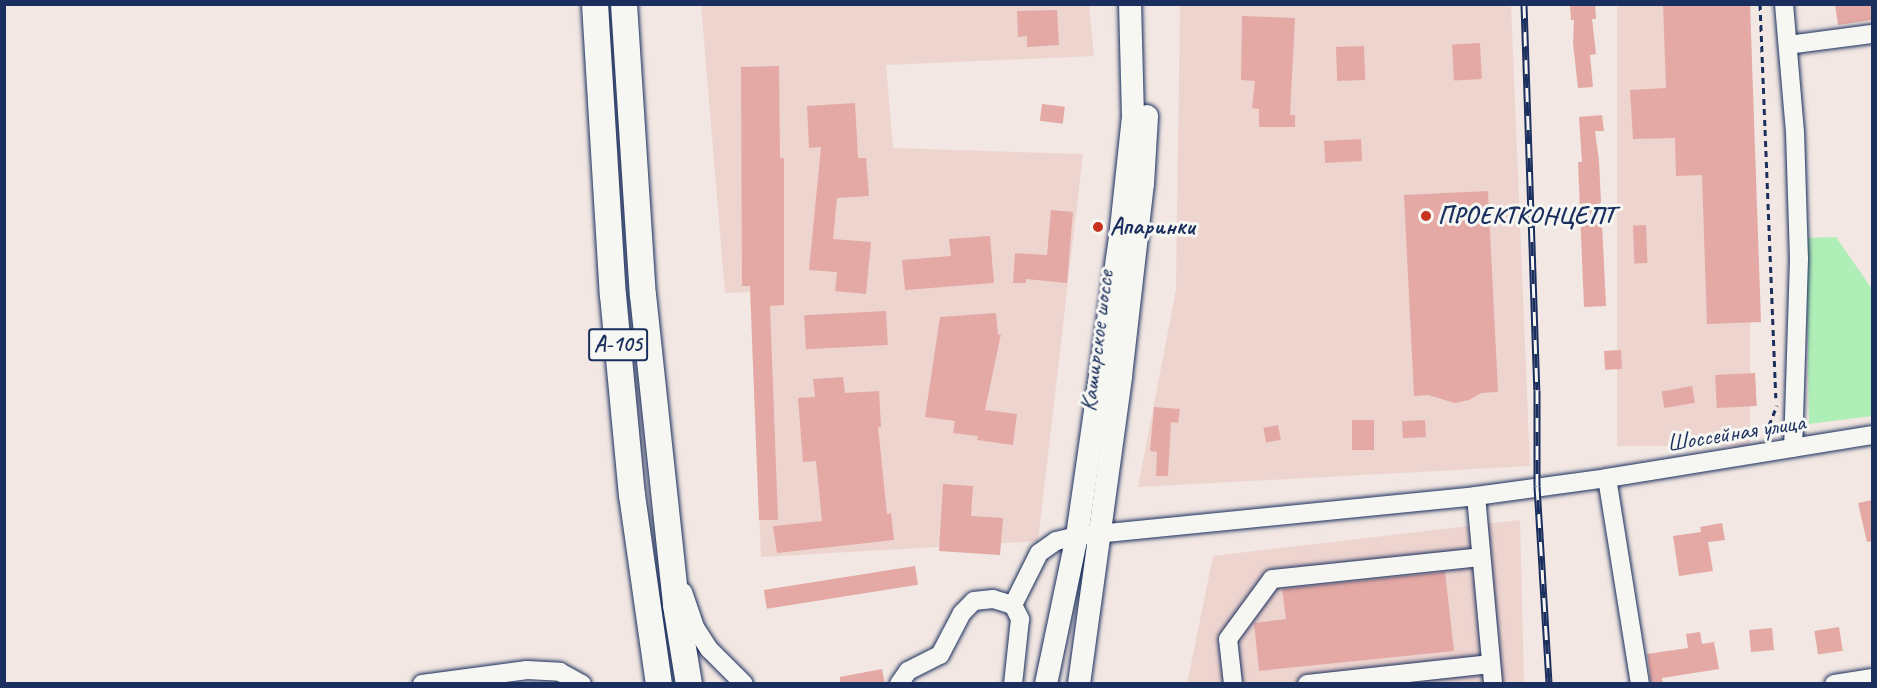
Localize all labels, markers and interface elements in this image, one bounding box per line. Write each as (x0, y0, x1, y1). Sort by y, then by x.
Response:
place label: ПРОЕКТКОНЦЕПТ (1438, 202, 1615, 230)
marker: ПРОЕКТКОНЦЕПТ (1419, 209, 1433, 223)
place label: Апаринки (1110, 213, 1195, 241)
marker: Апаринки (1091, 220, 1105, 234)
street label: Каширское шоссе (1074, 268, 1120, 414)
road number: А-105 (588, 326, 648, 364)
street label: Шоссейная улица (1663, 408, 1809, 458)

